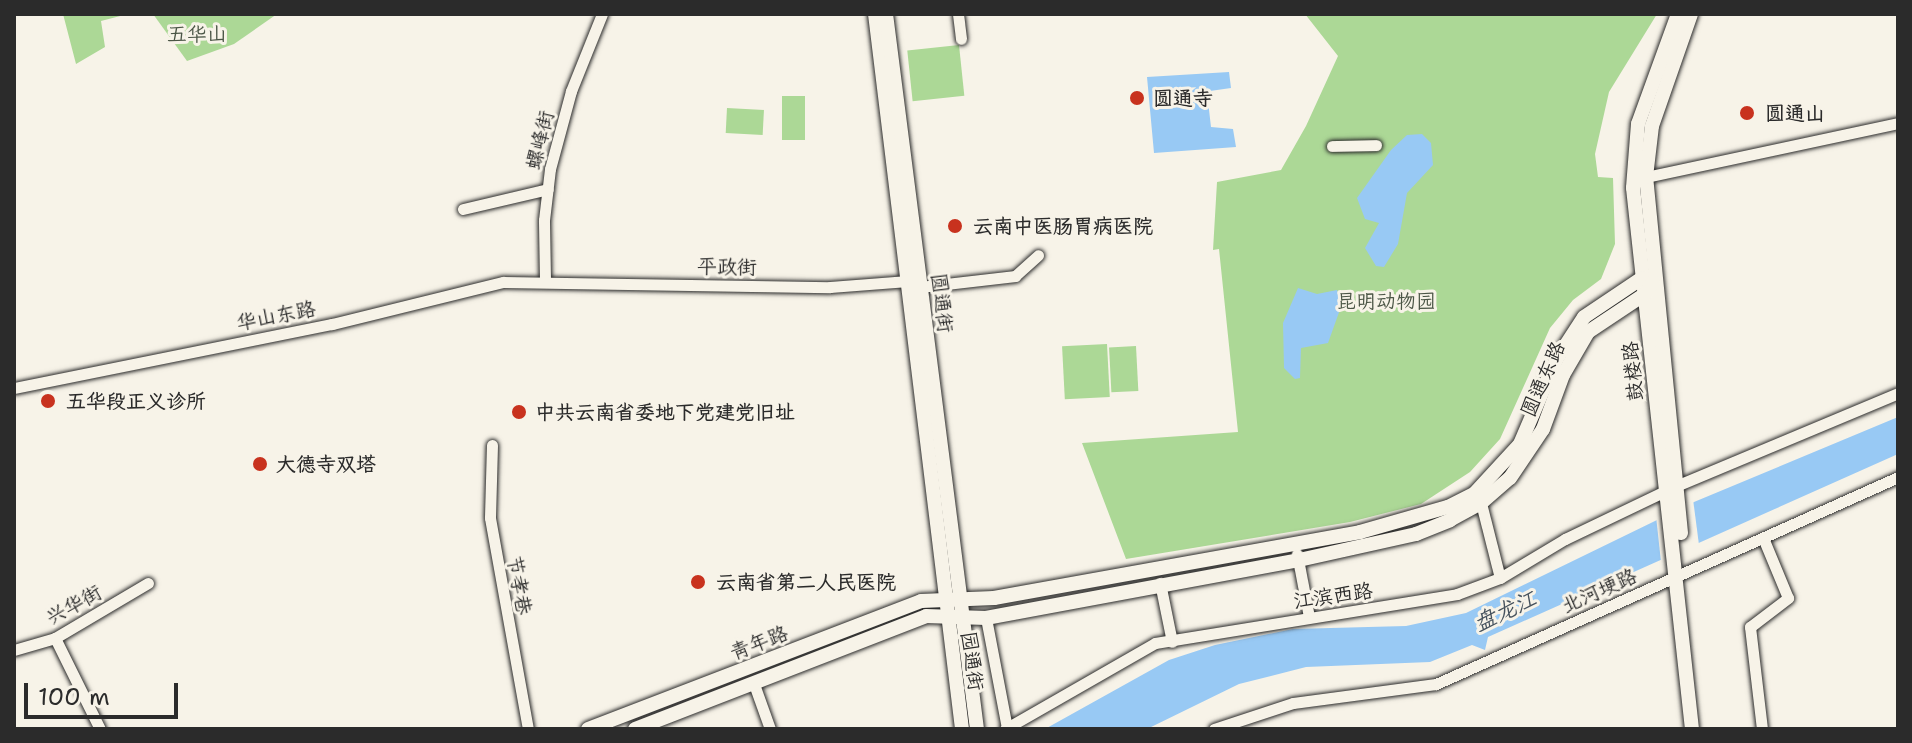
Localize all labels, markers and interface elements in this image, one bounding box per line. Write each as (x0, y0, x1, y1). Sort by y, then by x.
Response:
park label: 五华山 (167, 22, 227, 46)
place label: 圆通寺 (1153, 86, 1213, 110)
marker: 圆通寺 (1128, 89, 1146, 107)
place label: 圆通山 (1765, 101, 1825, 125)
marker: 圆通山 (1736, 102, 1758, 124)
street label: 螺峰街 (521, 108, 559, 172)
place label: 云南中医肠胃病医院 (973, 214, 1153, 238)
marker: 云南中医肠胃病医院 (944, 215, 966, 237)
street label: 平政街 (697, 254, 757, 280)
street label: 圆通街 (926, 272, 958, 334)
park label: 昆明动物园 (1336, 289, 1436, 313)
street label: 华山东路 (234, 297, 318, 335)
street label: 圆通东路 (1516, 338, 1570, 420)
street label: 鼓楼路 (1618, 340, 1648, 402)
place label: 五华段正义诊所 (66, 389, 206, 413)
marker: 五华段正义诊所 (37, 390, 59, 412)
place label: 中共云南省委地下党建党旧址 (535, 400, 795, 424)
marker: 中共云南省委地下党建党旧址 (510, 403, 528, 421)
place label: 大德寺双塔 (276, 452, 376, 476)
marker: 大德寺双塔 (251, 455, 269, 473)
street label: 节孝巷 (502, 553, 536, 617)
street label: 北河埂路 (1558, 564, 1640, 618)
place label: 云南省第二人民医院 (716, 570, 896, 594)
marker: 云南省第二人民医院 (687, 571, 709, 593)
street label: 江滨西路 (1292, 579, 1374, 613)
street label: 兴华街 (42, 580, 106, 630)
water label: 盘龙江 (1470, 585, 1540, 637)
street label: 青年路 (727, 621, 791, 665)
street label: 园通街 (956, 630, 988, 692)
scale bar (28, 667, 182, 717)
text: 100 m (38, 681, 110, 713)

